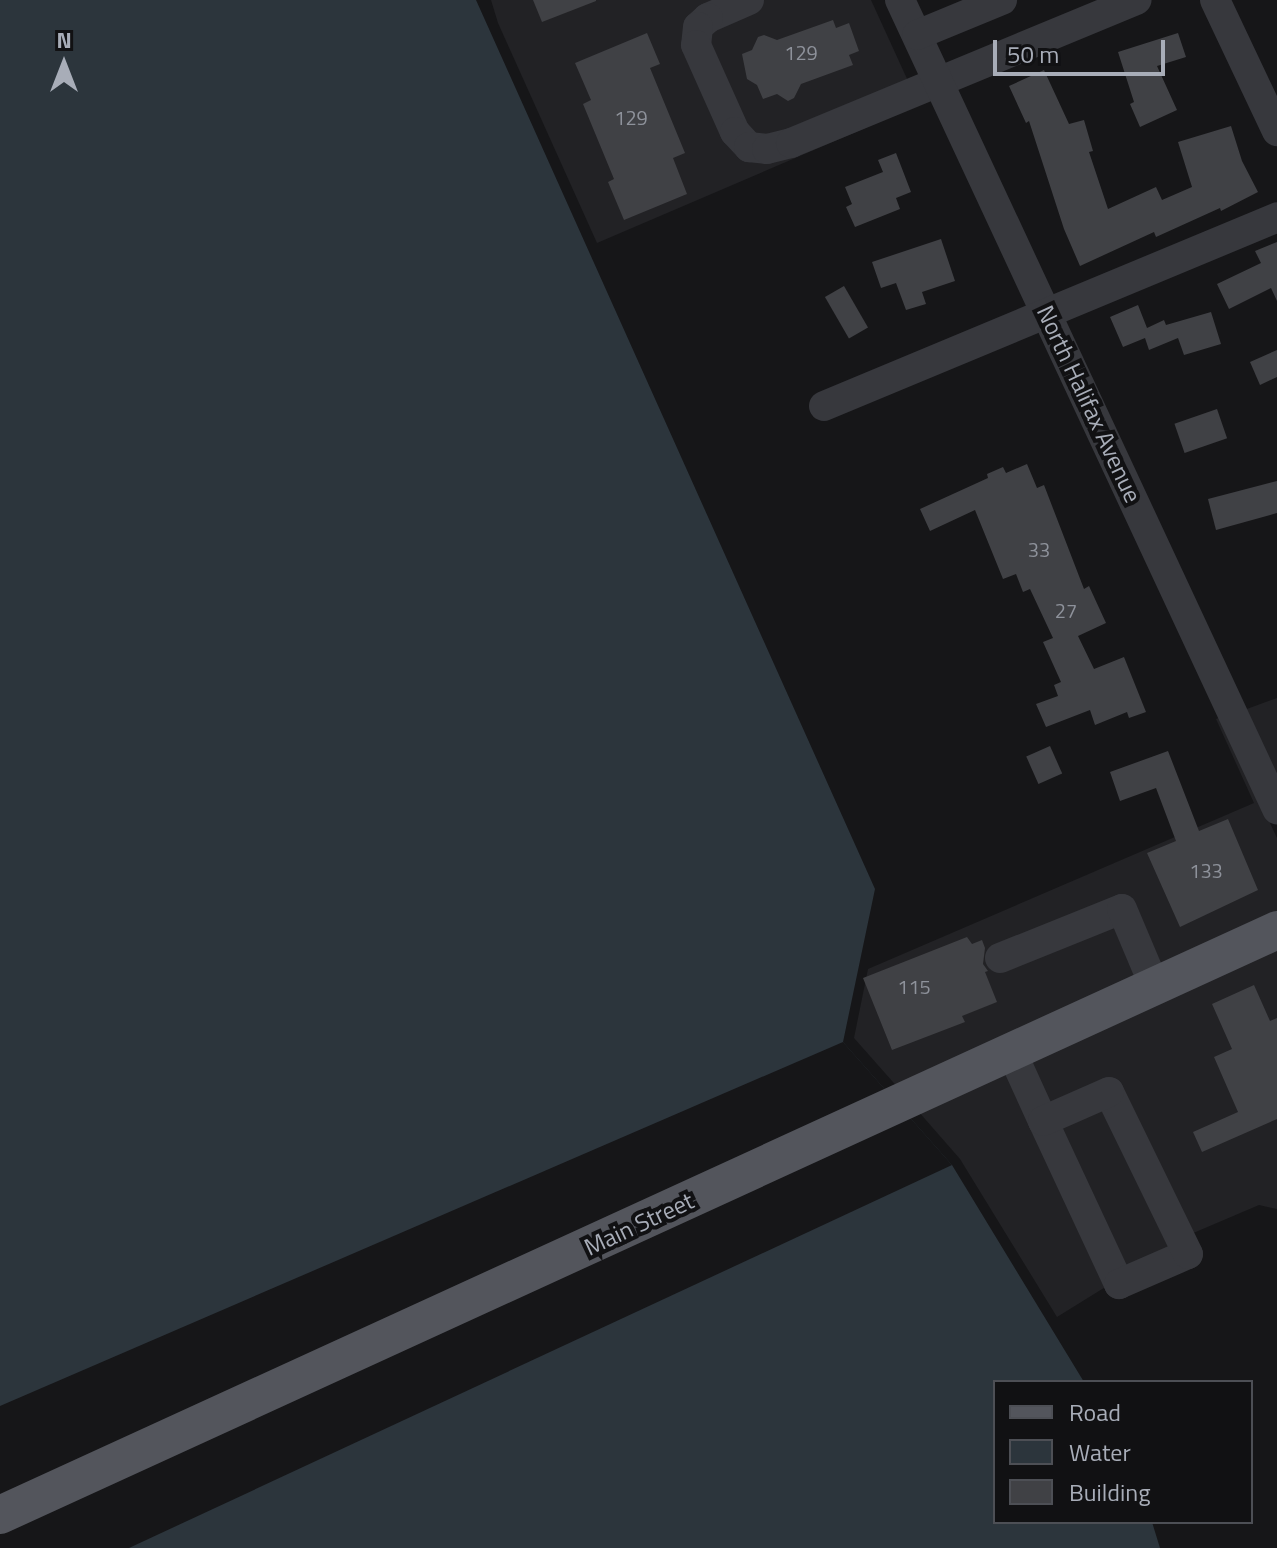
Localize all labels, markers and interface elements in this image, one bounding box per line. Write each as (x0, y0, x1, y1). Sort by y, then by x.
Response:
text: N (56, 23, 72, 57)
north arrow (24, 24, 104, 104)
scale bar (997, 24, 1169, 74)
text: 50 m (1007, 36, 1059, 72)
house number: 129 (784, 40, 818, 64)
house number: 129 (614, 105, 648, 129)
street label: North Halifax Avenue (1031, 301, 1147, 507)
house number: 33 (1028, 537, 1050, 561)
house number: 27 (1055, 598, 1077, 622)
house number: 133 (1189, 858, 1223, 882)
house number: 115 (897, 974, 931, 998)
street label: Main Street (580, 1186, 698, 1262)
legend (993, 1380, 1253, 1524)
text: Road (1069, 1394, 1121, 1430)
text: Water (1069, 1434, 1131, 1470)
text: Building (1069, 1474, 1151, 1510)

